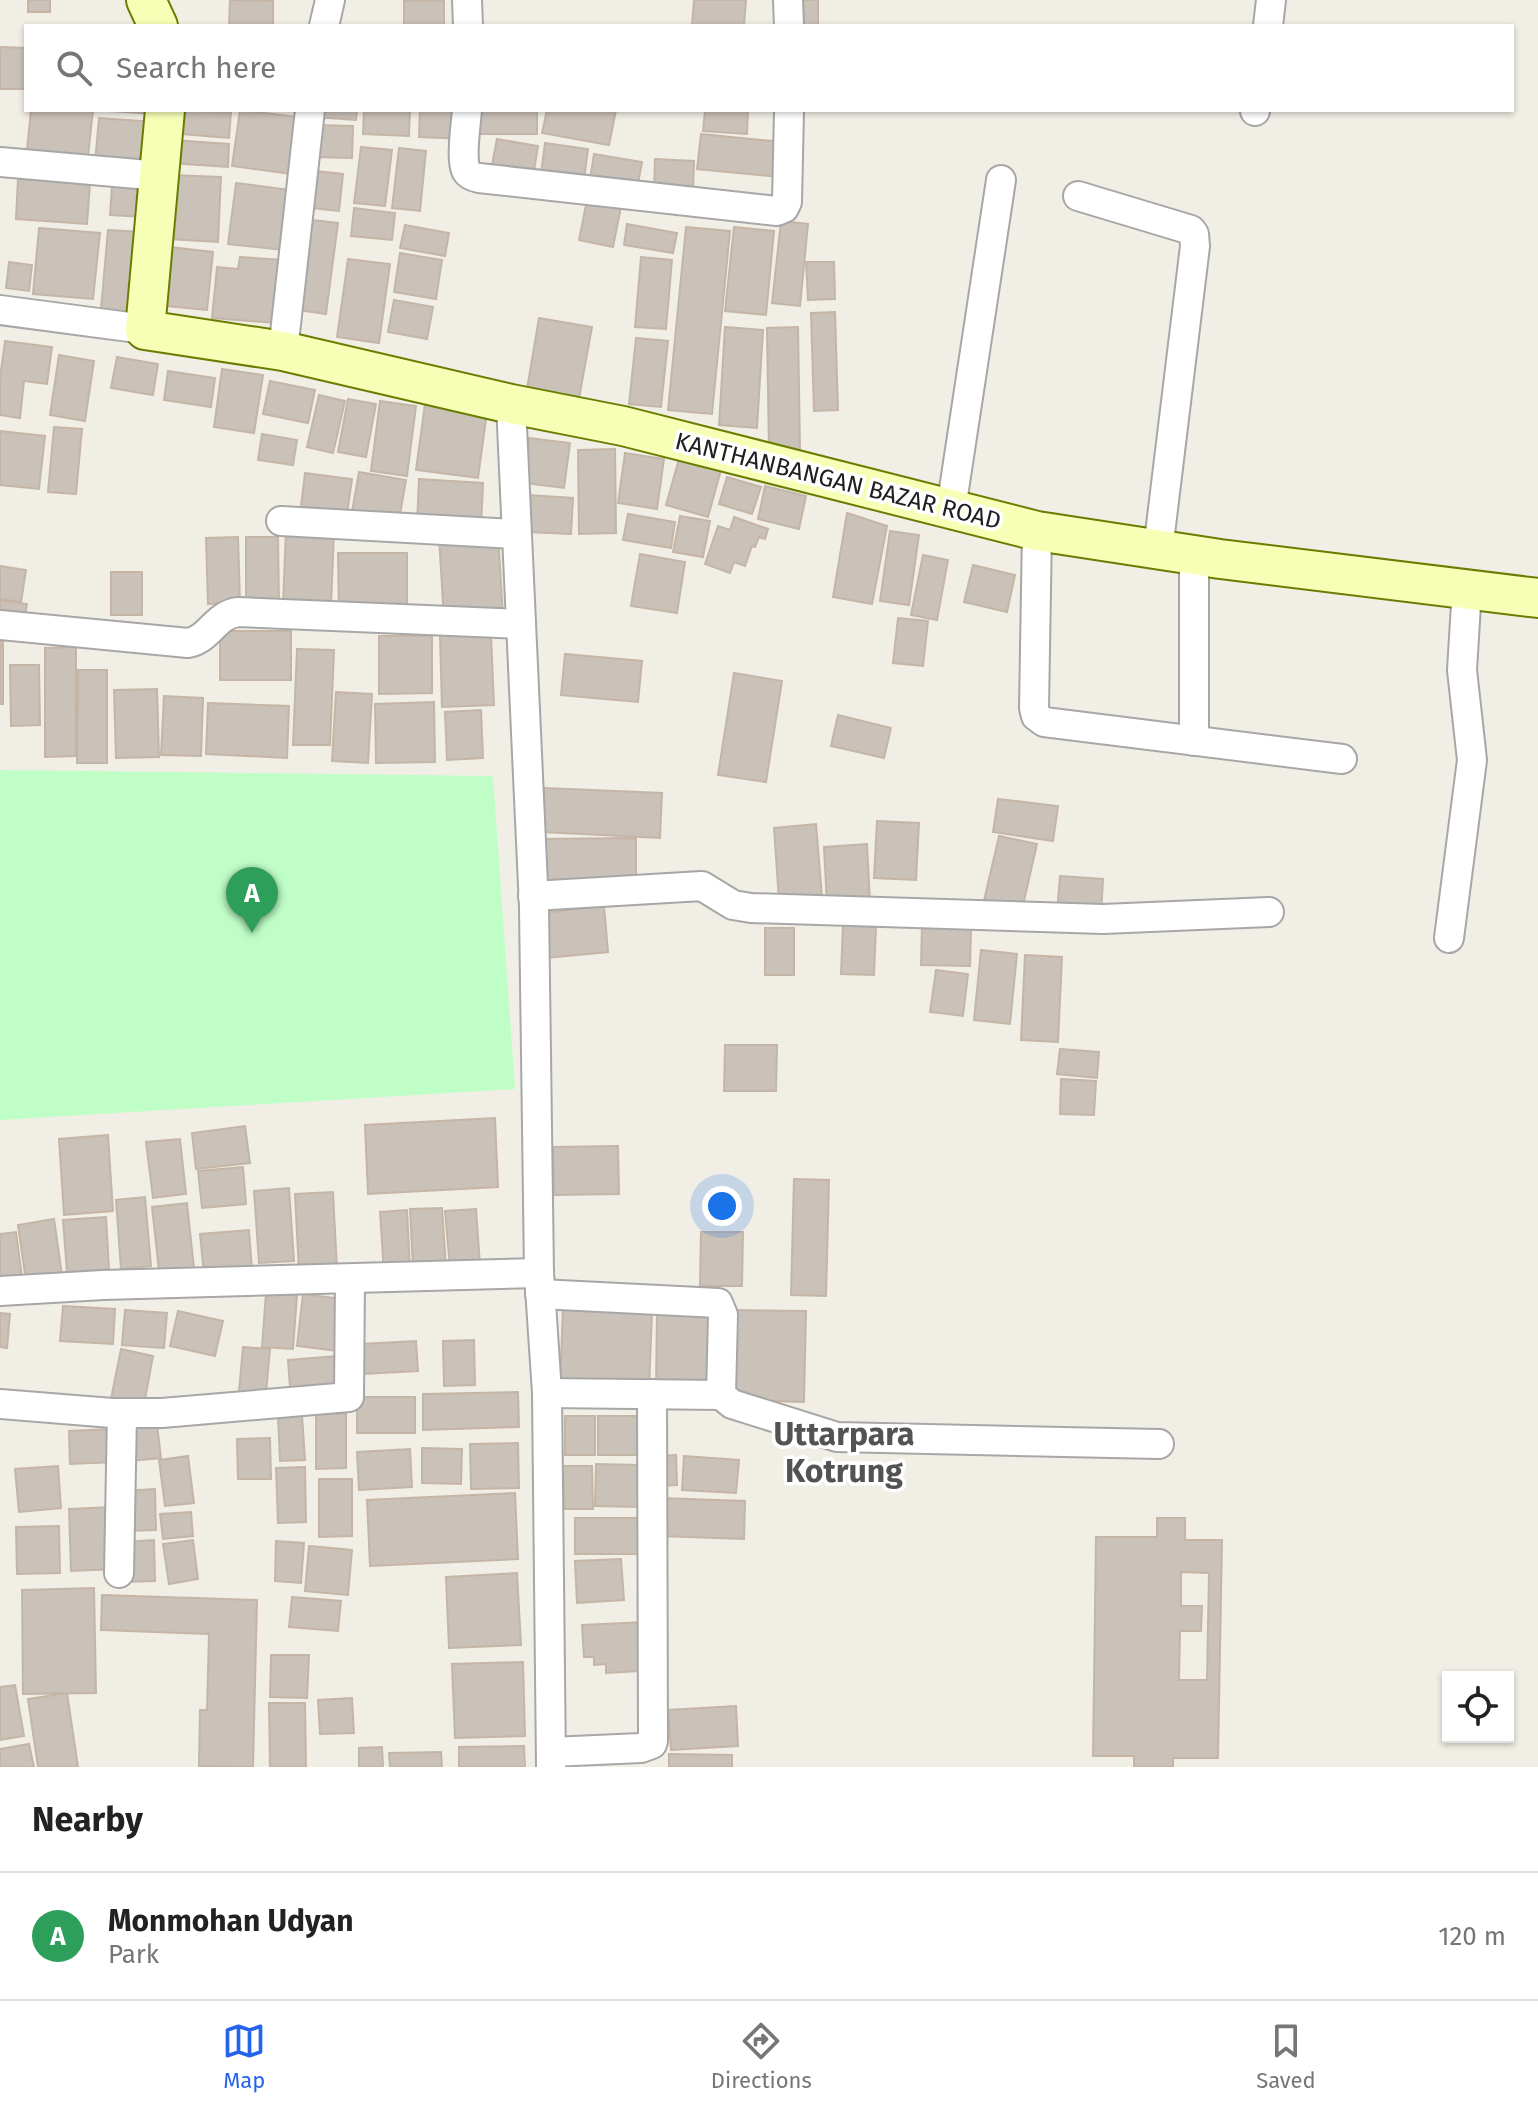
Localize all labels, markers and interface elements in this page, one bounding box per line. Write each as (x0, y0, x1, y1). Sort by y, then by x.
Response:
search box (24, 24, 1514, 112)
icon: search (52, 46, 96, 90)
text: Search here (116, 50, 276, 86)
street label: KANTHANBANGAN BAZAR ROAD (672, 427, 1004, 535)
pin: A (226, 867, 278, 933)
your location (702, 1186, 742, 1226)
district label: Uttarpara Kotrung (773, 1415, 915, 1490)
map controls (1442, 1671, 1514, 1743)
button: locate (1442, 1671, 1514, 1743)
text: Nearby (32, 1799, 143, 1840)
text: Monmohan Udyan (108, 1903, 354, 1939)
text: A (50, 1921, 66, 1952)
text: 120 m (1438, 1921, 1506, 1952)
text: Park (108, 1939, 159, 1970)
tab: Map (222, 2019, 266, 2094)
tab: Directions (711, 2019, 812, 2094)
tab: Saved (1256, 2019, 1316, 2094)

